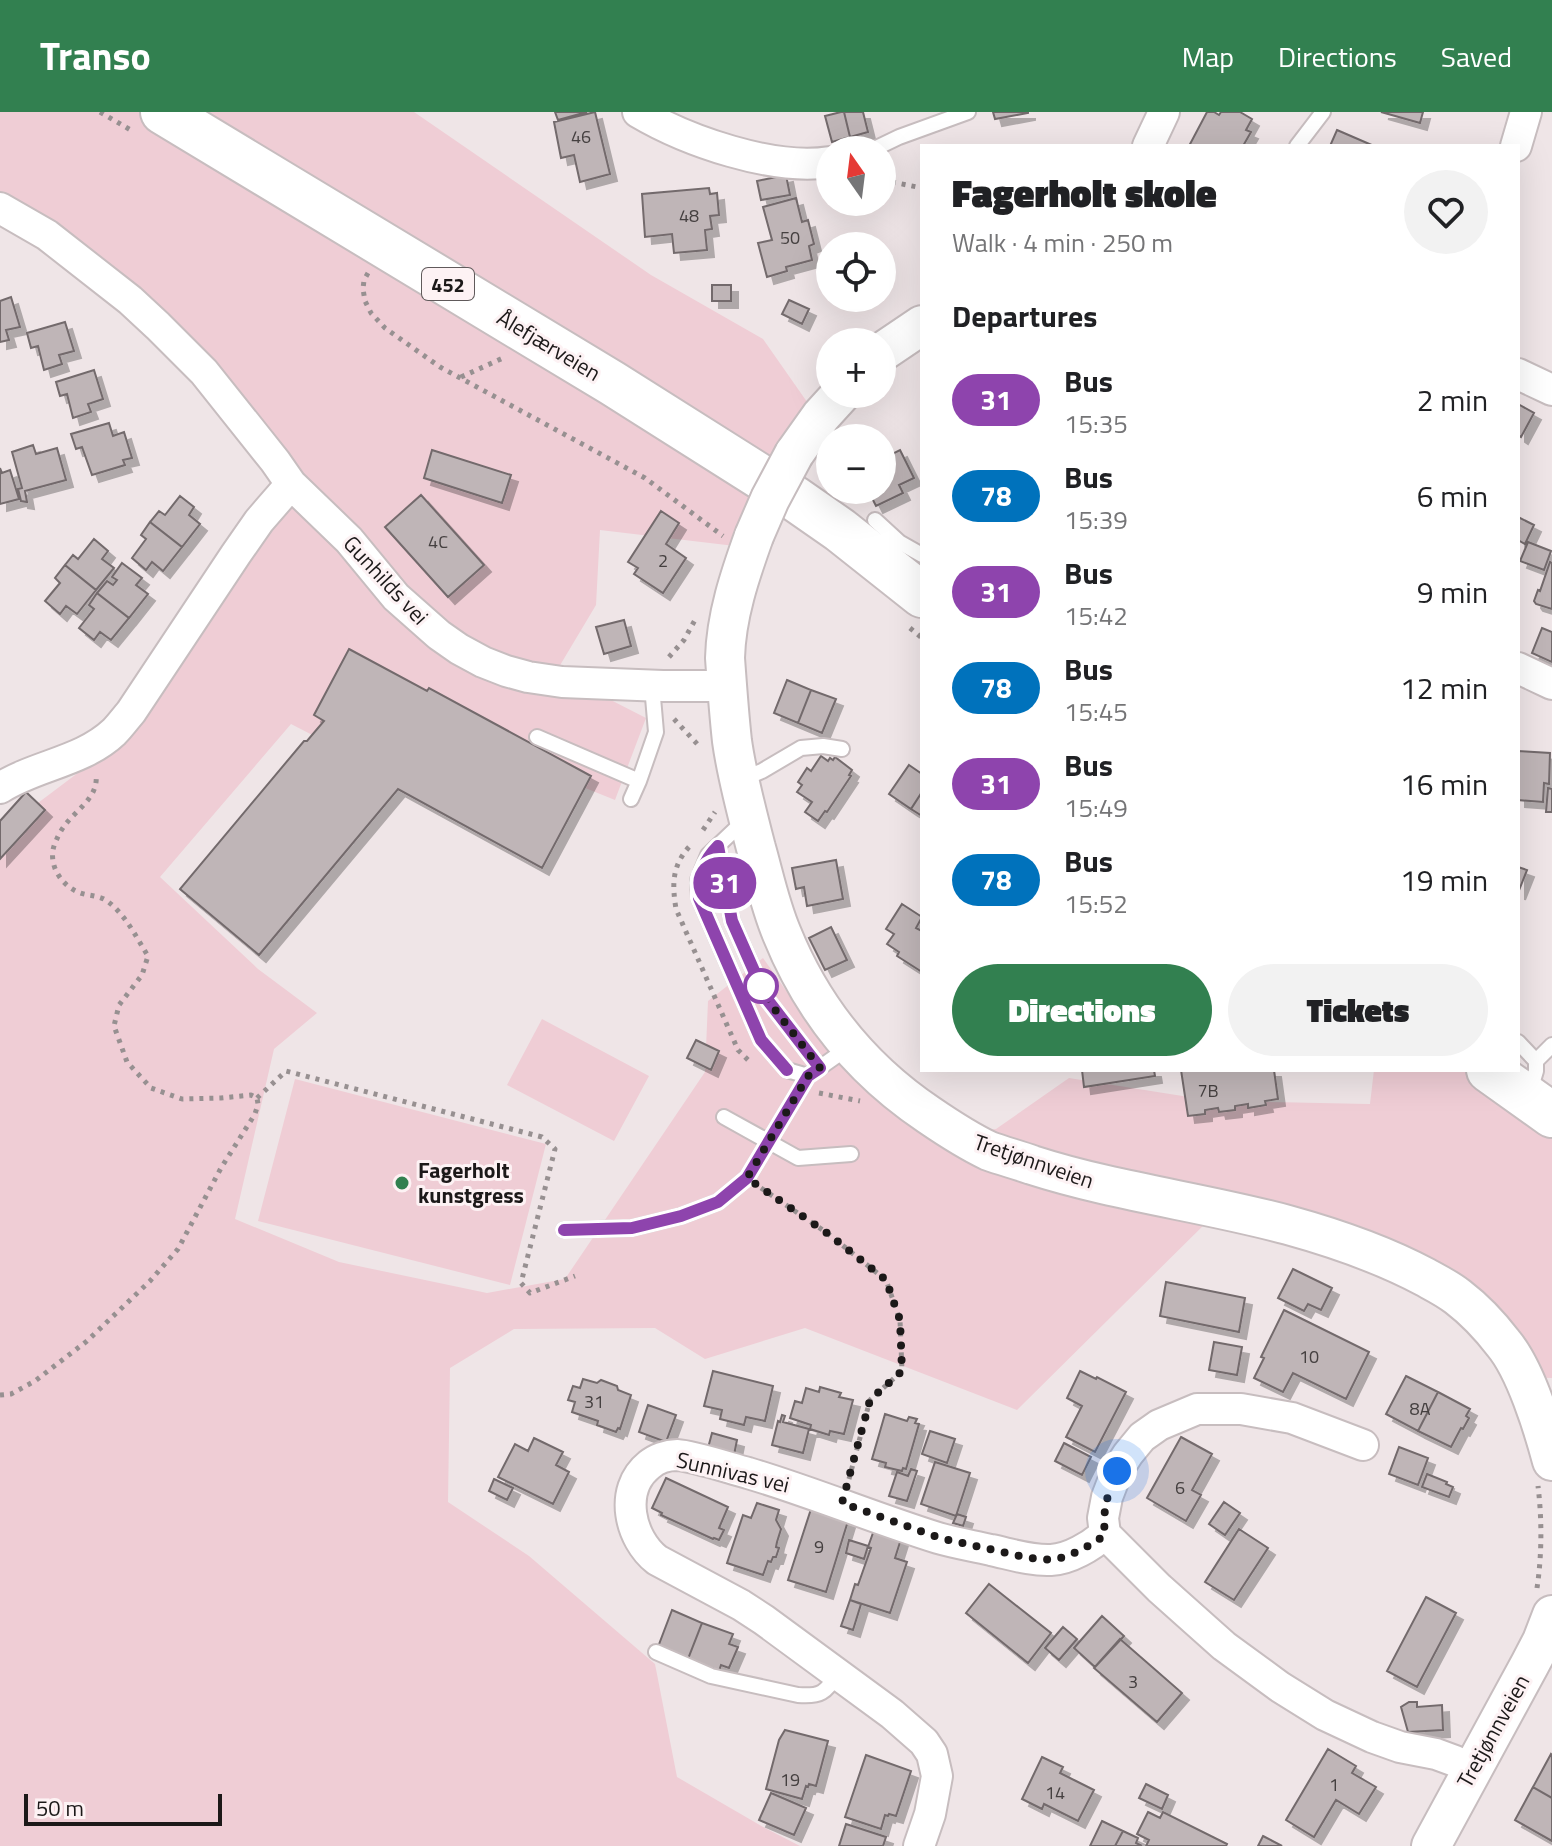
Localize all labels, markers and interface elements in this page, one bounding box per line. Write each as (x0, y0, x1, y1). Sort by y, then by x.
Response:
text: Transo (40, 27, 151, 85)
text: Map (1182, 35, 1234, 78)
text: Directions (1278, 35, 1397, 78)
text: Saved (1441, 35, 1512, 78)
house number: 46 (571, 123, 591, 150)
north arrow (816, 136, 896, 216)
map controls (816, 136, 896, 504)
text: Fagerholt skole (952, 164, 1217, 222)
button: heart (1404, 170, 1488, 254)
house number: 48 (679, 202, 699, 229)
text: Walk · 4 min · 250 m (952, 223, 1173, 262)
house number: 50 (780, 224, 800, 251)
button: locate (816, 232, 896, 312)
road number: 452 (422, 268, 474, 300)
text: Departures (952, 293, 1097, 339)
street label: Ålefjærveien (491, 301, 607, 389)
button: + (816, 328, 896, 408)
text: Bus (1064, 358, 1113, 404)
text: 2 min (1417, 377, 1488, 423)
text: 31 (980, 378, 1012, 421)
text: 15:35 (1064, 404, 1128, 443)
button: − (816, 424, 896, 504)
text: Bus (1064, 454, 1113, 500)
text: 6 min (1417, 473, 1488, 519)
text: 78 (980, 474, 1012, 517)
text: 15:39 (1064, 500, 1128, 539)
street label: Gunhilds vei (335, 528, 437, 632)
house number: 4C (428, 528, 448, 555)
house number: 2 (658, 547, 668, 574)
text: Bus (1064, 550, 1113, 596)
text: 9 min (1417, 569, 1488, 615)
text: 31 (980, 570, 1012, 613)
text: 15:42 (1064, 596, 1128, 635)
text: Bus (1064, 646, 1113, 692)
text: 12 min (1400, 665, 1488, 711)
text: 78 (980, 666, 1012, 709)
text: 15:45 (1064, 692, 1128, 731)
text: Bus (1064, 742, 1113, 788)
text: 16 min (1400, 761, 1488, 807)
text: 31 (980, 762, 1012, 805)
text: 15:49 (1064, 788, 1128, 827)
text: Bus (1064, 838, 1113, 884)
line badge: 31 (689, 857, 761, 909)
text: 19 min (1400, 857, 1488, 903)
text: 78 (980, 858, 1012, 901)
text: 31 (709, 861, 741, 904)
text: 15:52 (1064, 884, 1128, 923)
button: Directions (952, 964, 1212, 1056)
button: Tickets (1228, 964, 1488, 1056)
unlabelled marker (744, 969, 778, 1003)
house number: 7B (1197, 1077, 1219, 1104)
street label: Tretjønnveien (969, 1125, 1099, 1197)
place label: Fagerholt kunstgress (418, 1153, 524, 1212)
marker: Fagerholt kunstgress (393, 1174, 411, 1192)
house number: 10 (1299, 1343, 1319, 1370)
house number: 31 (584, 1388, 604, 1415)
house number: 8A (1410, 1395, 1431, 1422)
street label: Sunnivas vei (673, 1443, 793, 1501)
your location (1097, 1451, 1137, 1491)
house number: 6 (1175, 1474, 1185, 1501)
house number: 9 (814, 1533, 824, 1560)
house number: 3 (1128, 1668, 1138, 1695)
street label: Tretjønnveien (1448, 1668, 1538, 1794)
house number: 19 (780, 1766, 800, 1793)
house number: 1 (1329, 1771, 1339, 1798)
house number: 14 (1045, 1779, 1065, 1806)
scale bar (24, 1790, 222, 1826)
text: 50 m (36, 1791, 84, 1825)

